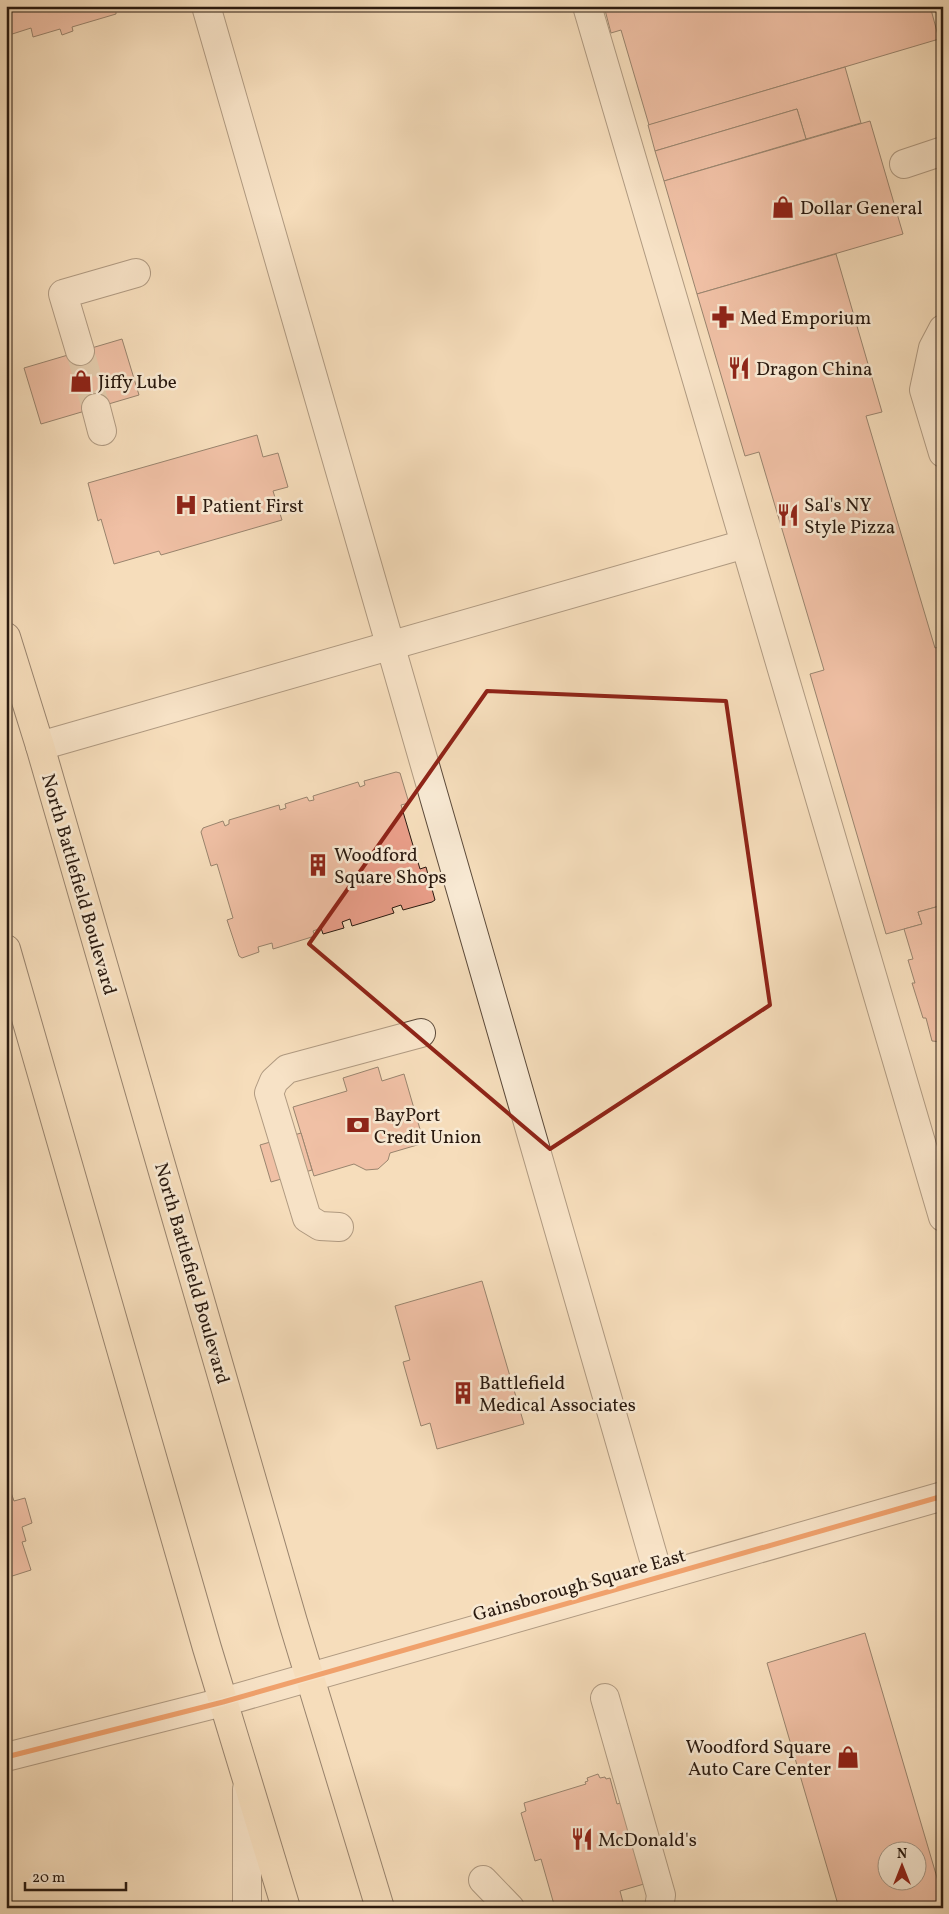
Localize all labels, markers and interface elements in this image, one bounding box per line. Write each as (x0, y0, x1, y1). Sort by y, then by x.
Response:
shop icon: Dollar General (770, 194, 796, 220)
place label: Dollar General (800, 196, 923, 222)
pharmacy icon: Med Emporium (710, 304, 736, 330)
place label: Med Emporium (740, 306, 871, 332)
restaurant icon: Dragon China (726, 355, 752, 381)
place label: Dragon China (756, 357, 873, 383)
shop icon: Jiffy Lube (68, 368, 94, 394)
place label: Jiffy Lube (98, 370, 177, 396)
hospital icon: Patient First (173, 492, 199, 518)
place label: Sal's NY Style Pizza (804, 493, 895, 541)
place label: Patient First (202, 494, 304, 520)
restaurant icon: Sal's NY Style Pizza (775, 502, 801, 528)
street label: North Battlefield Boulevard (34, 771, 122, 998)
place label: Woodford Square Shops (334, 843, 447, 891)
building icon: Woodford Square Shops (305, 852, 331, 878)
place label: BayPort Credit Union (374, 1103, 482, 1151)
bank icon: BayPort Credit Union (345, 1112, 371, 1138)
street label: North Battlefield Boulevard (147, 1160, 235, 1387)
place label: Battlefield Medical Associates (479, 1371, 636, 1419)
building icon: Battlefield Medical Associates (450, 1380, 476, 1406)
street label: Gainsborough Square East (470, 1543, 689, 1629)
place label: Woodford Square Auto Care Center (685, 1735, 831, 1783)
shop icon: Woodford Square Auto Care Center (835, 1744, 861, 1770)
restaurant icon: McDonald's (569, 1826, 595, 1852)
place label: McDonald's (598, 1828, 697, 1854)
north arrow (876, 1842, 926, 1892)
text: N (897, 1845, 907, 1864)
scale bar (25, 1859, 126, 1891)
text: 20 m (32, 1868, 65, 1889)

